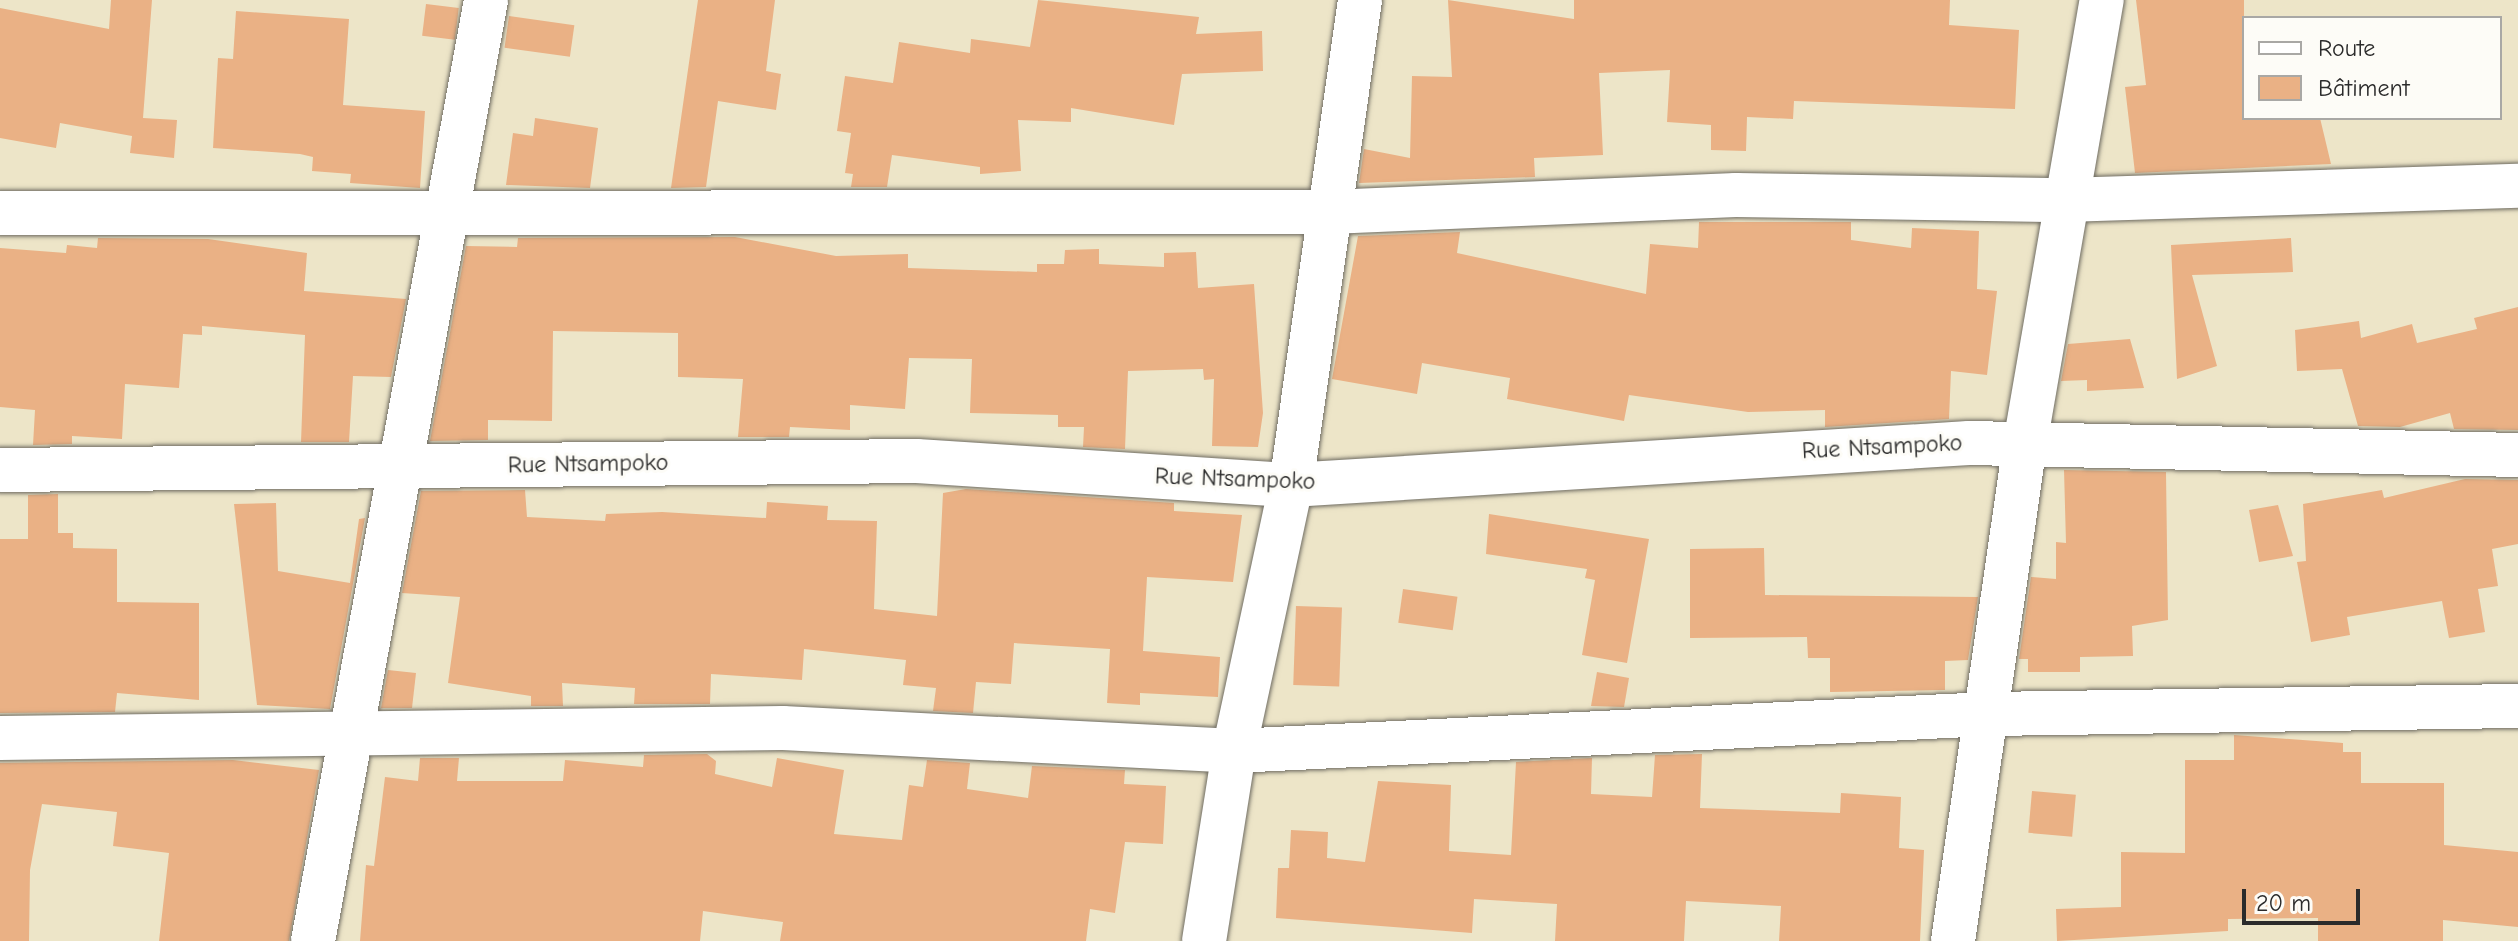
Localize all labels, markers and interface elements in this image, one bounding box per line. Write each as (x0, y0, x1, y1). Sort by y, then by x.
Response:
legend (2242, 16, 2502, 120)
text: Route (2318, 34, 2375, 62)
text: Bâtiment (2318, 74, 2410, 102)
street label: Rue Ntsampoko (1801, 428, 1963, 466)
street label: Rue Ntsampoko (507, 448, 669, 480)
street label: Rue Ntsampoko (1154, 462, 1316, 496)
scale bar (2246, 873, 2364, 923)
text: 20 m (2256, 889, 2311, 917)

